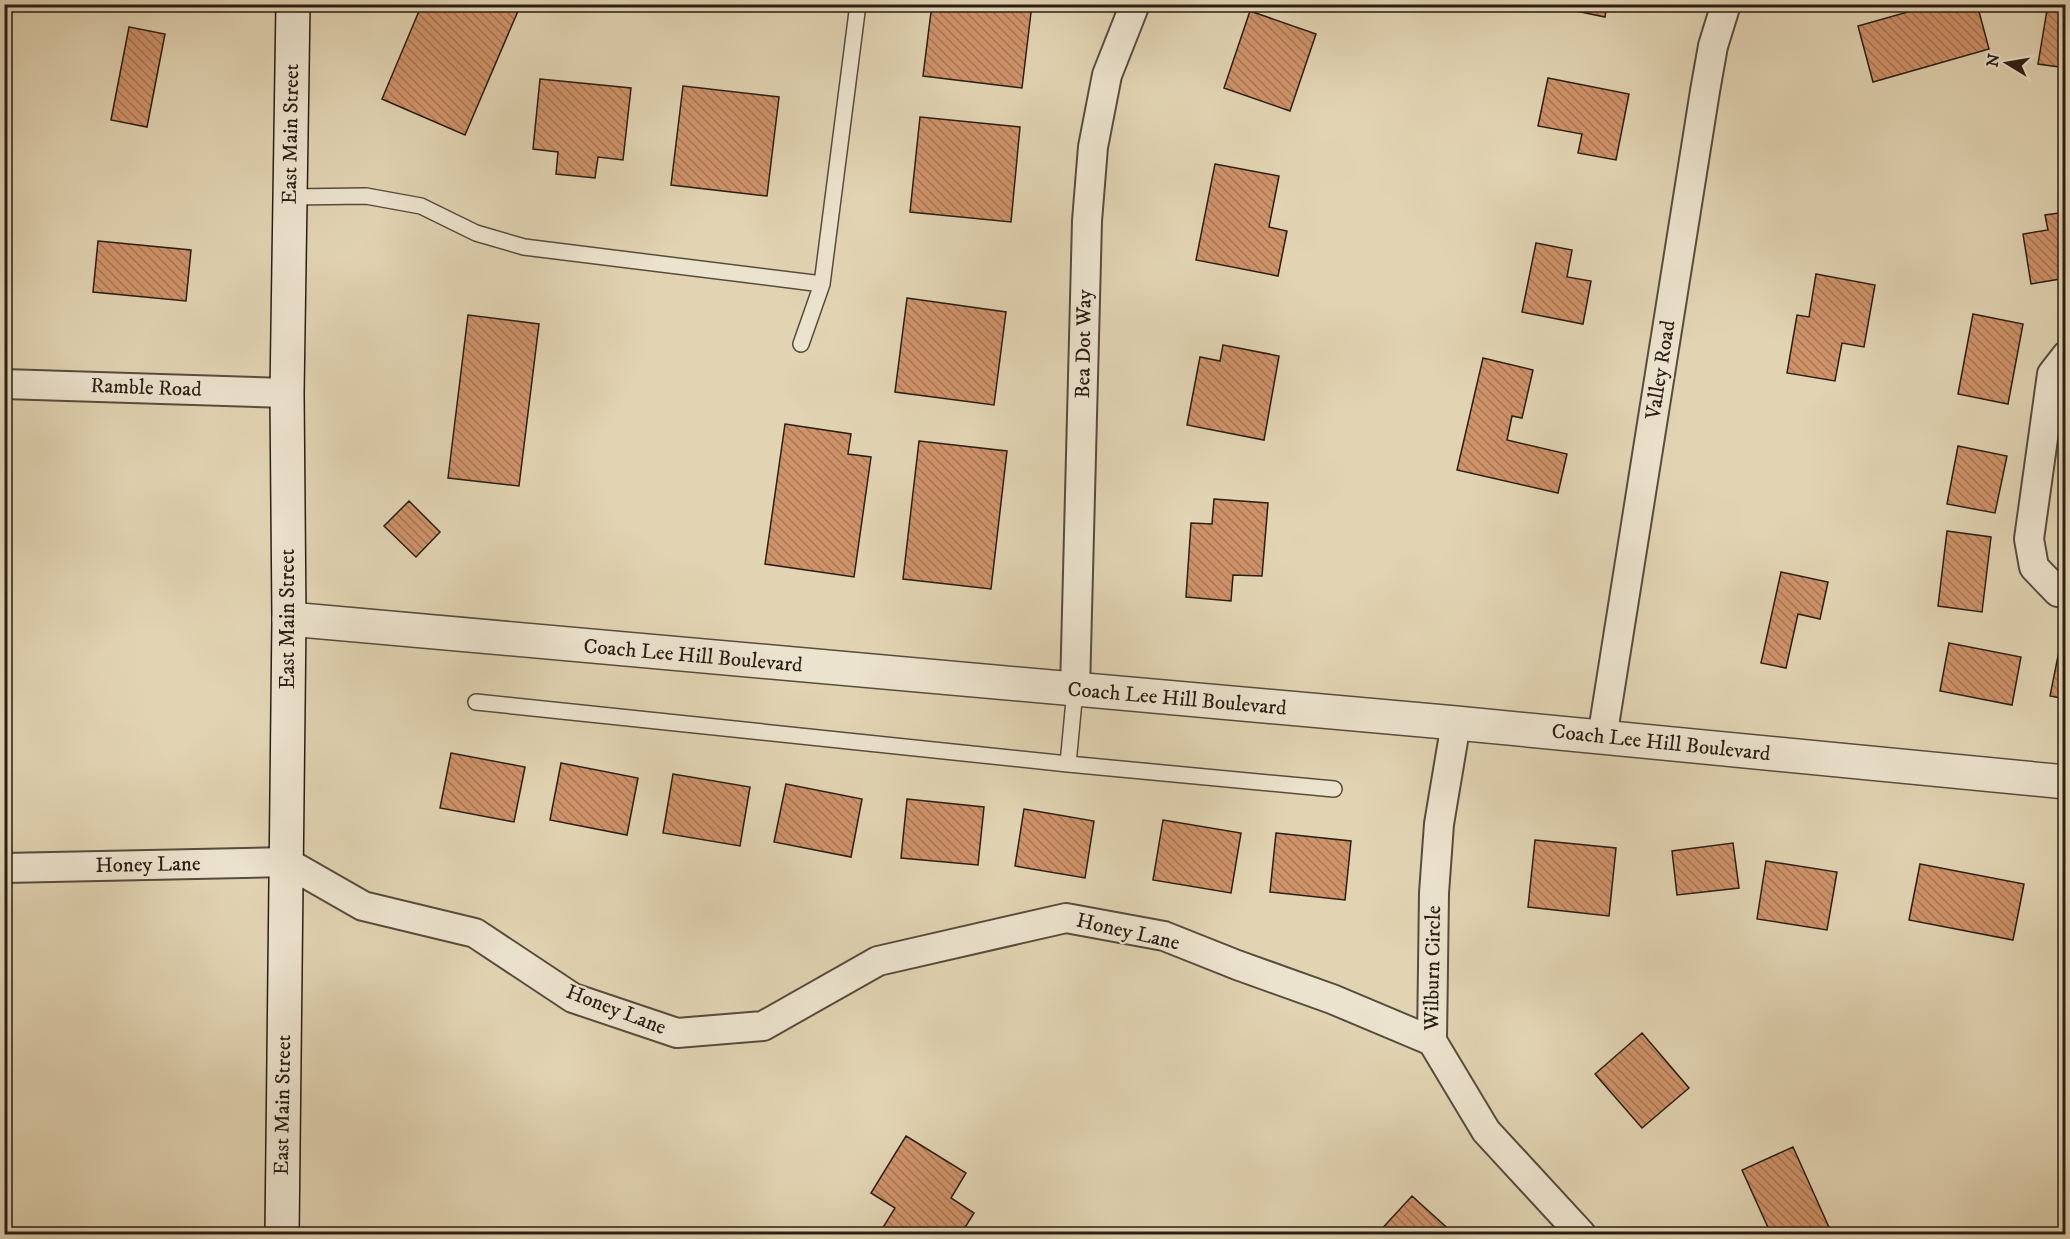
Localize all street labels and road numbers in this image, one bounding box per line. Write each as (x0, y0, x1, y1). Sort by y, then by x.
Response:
street label: East Main Street (277, 63, 305, 205)
street label: Bea Dot Way (1070, 288, 1098, 399)
street label: Valley Road (1640, 318, 1682, 422)
street label: Ramble Road (90, 373, 203, 403)
street label: East Main Street (275, 548, 301, 689)
street label: Coach Lee Hill Boulevard (582, 633, 804, 679)
street label: Coach Lee Hill Boulevard (1066, 676, 1288, 722)
street label: Coach Lee Hill Boulevard (1550, 719, 1772, 767)
street label: Honey Lane (95, 851, 201, 879)
street label: Wilburn Circle (1419, 905, 1447, 1032)
street label: Honey Lane (1074, 907, 1182, 957)
street label: Honey Lane (562, 979, 670, 1041)
street label: East Main Street (269, 1034, 297, 1176)

